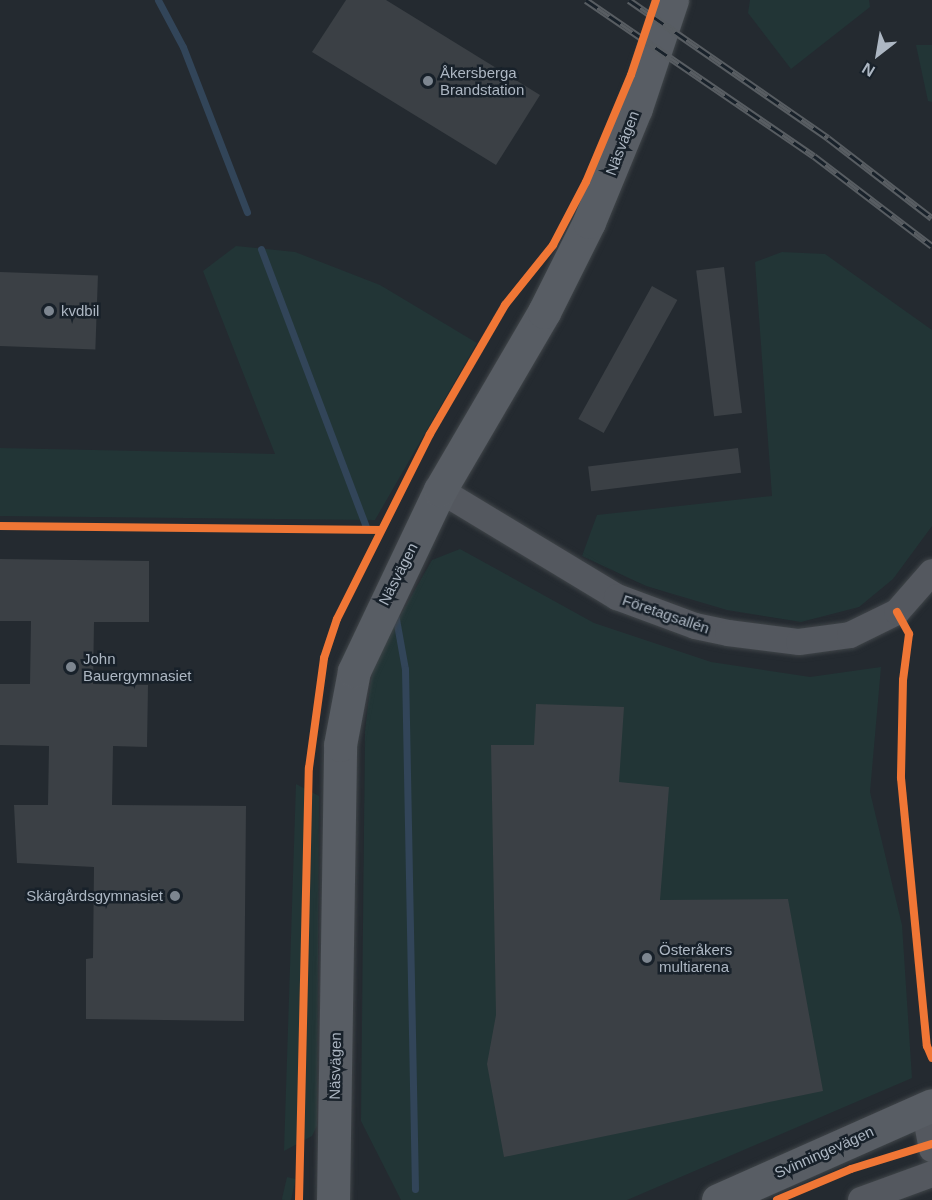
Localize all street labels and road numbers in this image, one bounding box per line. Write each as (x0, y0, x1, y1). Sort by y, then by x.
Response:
street label: Näsvägen (601, 108, 643, 178)
street label: Näsvägen (375, 540, 421, 608)
street label: Företagsallén (620, 591, 712, 637)
street label: Näsvägen (325, 1032, 345, 1100)
street label: Svinningevägen (772, 1122, 876, 1182)

